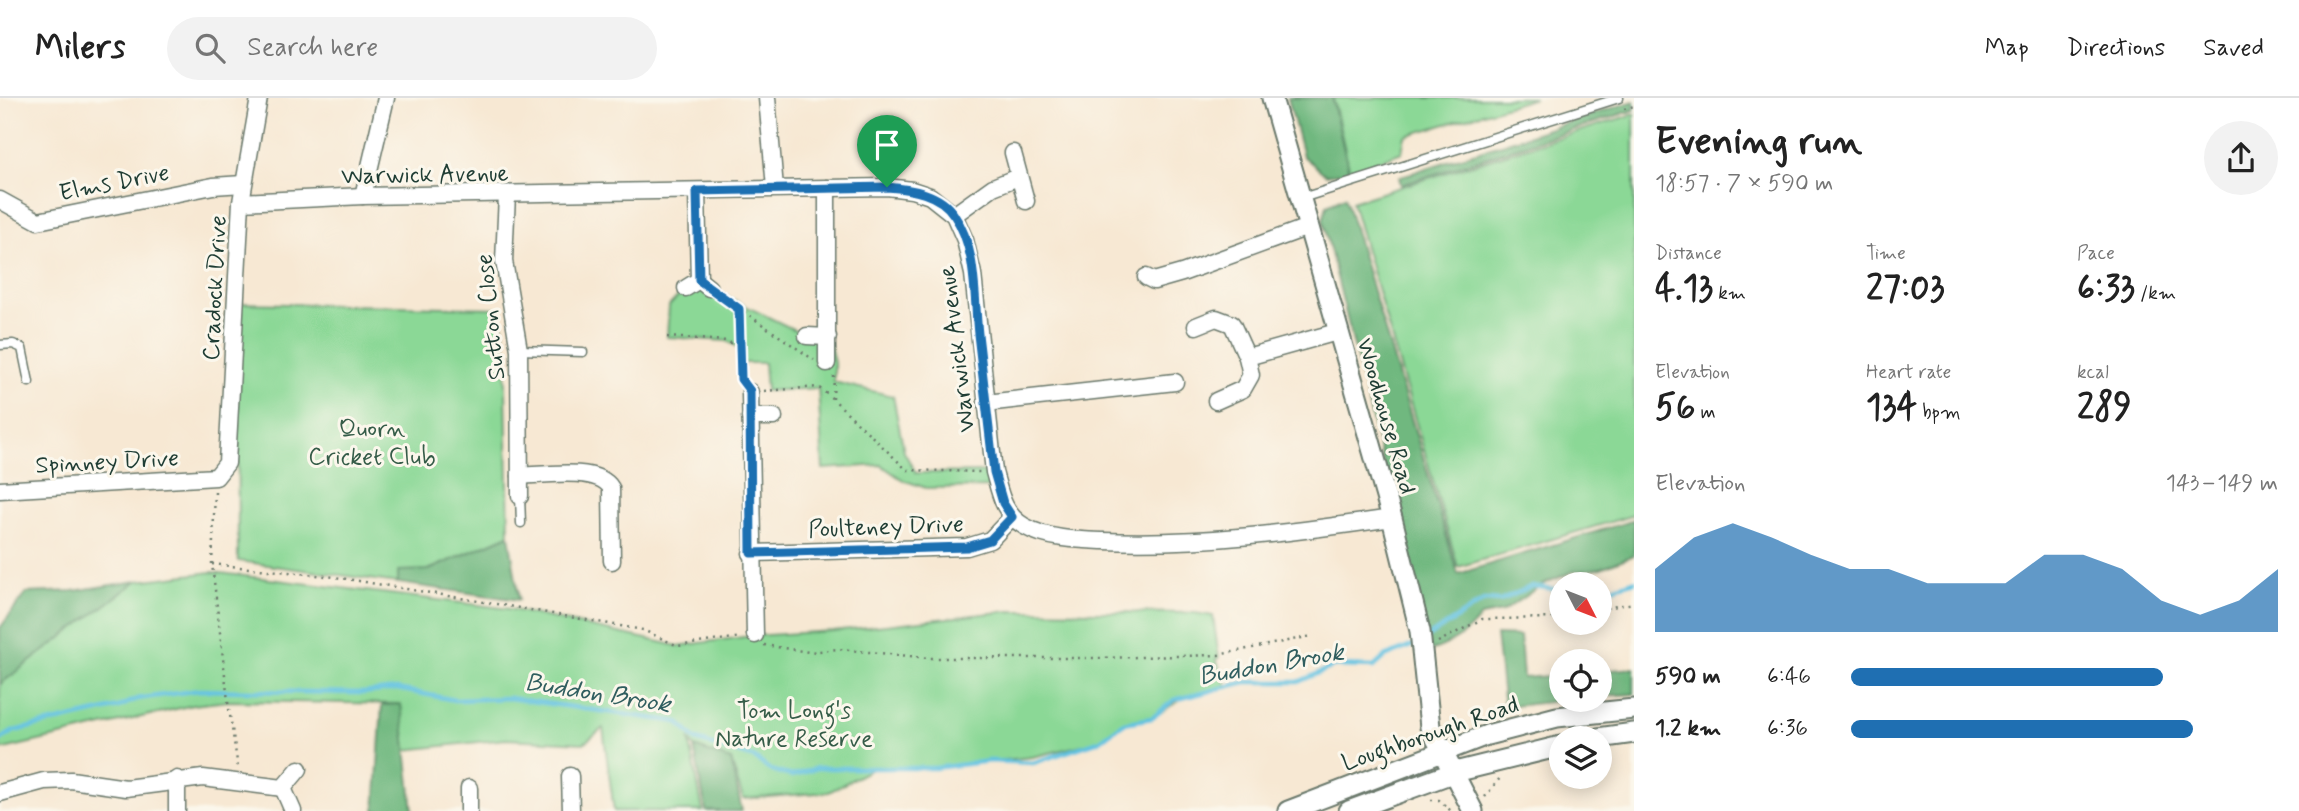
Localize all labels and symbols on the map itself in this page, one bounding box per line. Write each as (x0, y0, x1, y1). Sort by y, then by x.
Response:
pin (857, 115, 917, 187)
street label: Elms Drive (57, 158, 172, 209)
street label: Warwick Avenue (341, 159, 509, 192)
street label: Cradock Drive (196, 215, 235, 362)
street label: Sutton Close (469, 252, 514, 381)
street label: Warwick Avenue (932, 264, 983, 434)
street label: Woodhouse Road (1348, 335, 1423, 498)
park label: Quorn Cricket Club (308, 414, 436, 473)
street label: Spinney Drive (34, 443, 180, 482)
street label: Poulteney Drive (808, 509, 964, 546)
north arrow (1549, 572, 1612, 635)
water label: Buddon Brook (1196, 635, 1348, 694)
water label: Buddon Brook (522, 666, 675, 723)
street label: Loughborough Road (1338, 690, 1524, 782)
park label: Tom Long's Nature Reserve (715, 696, 873, 755)

